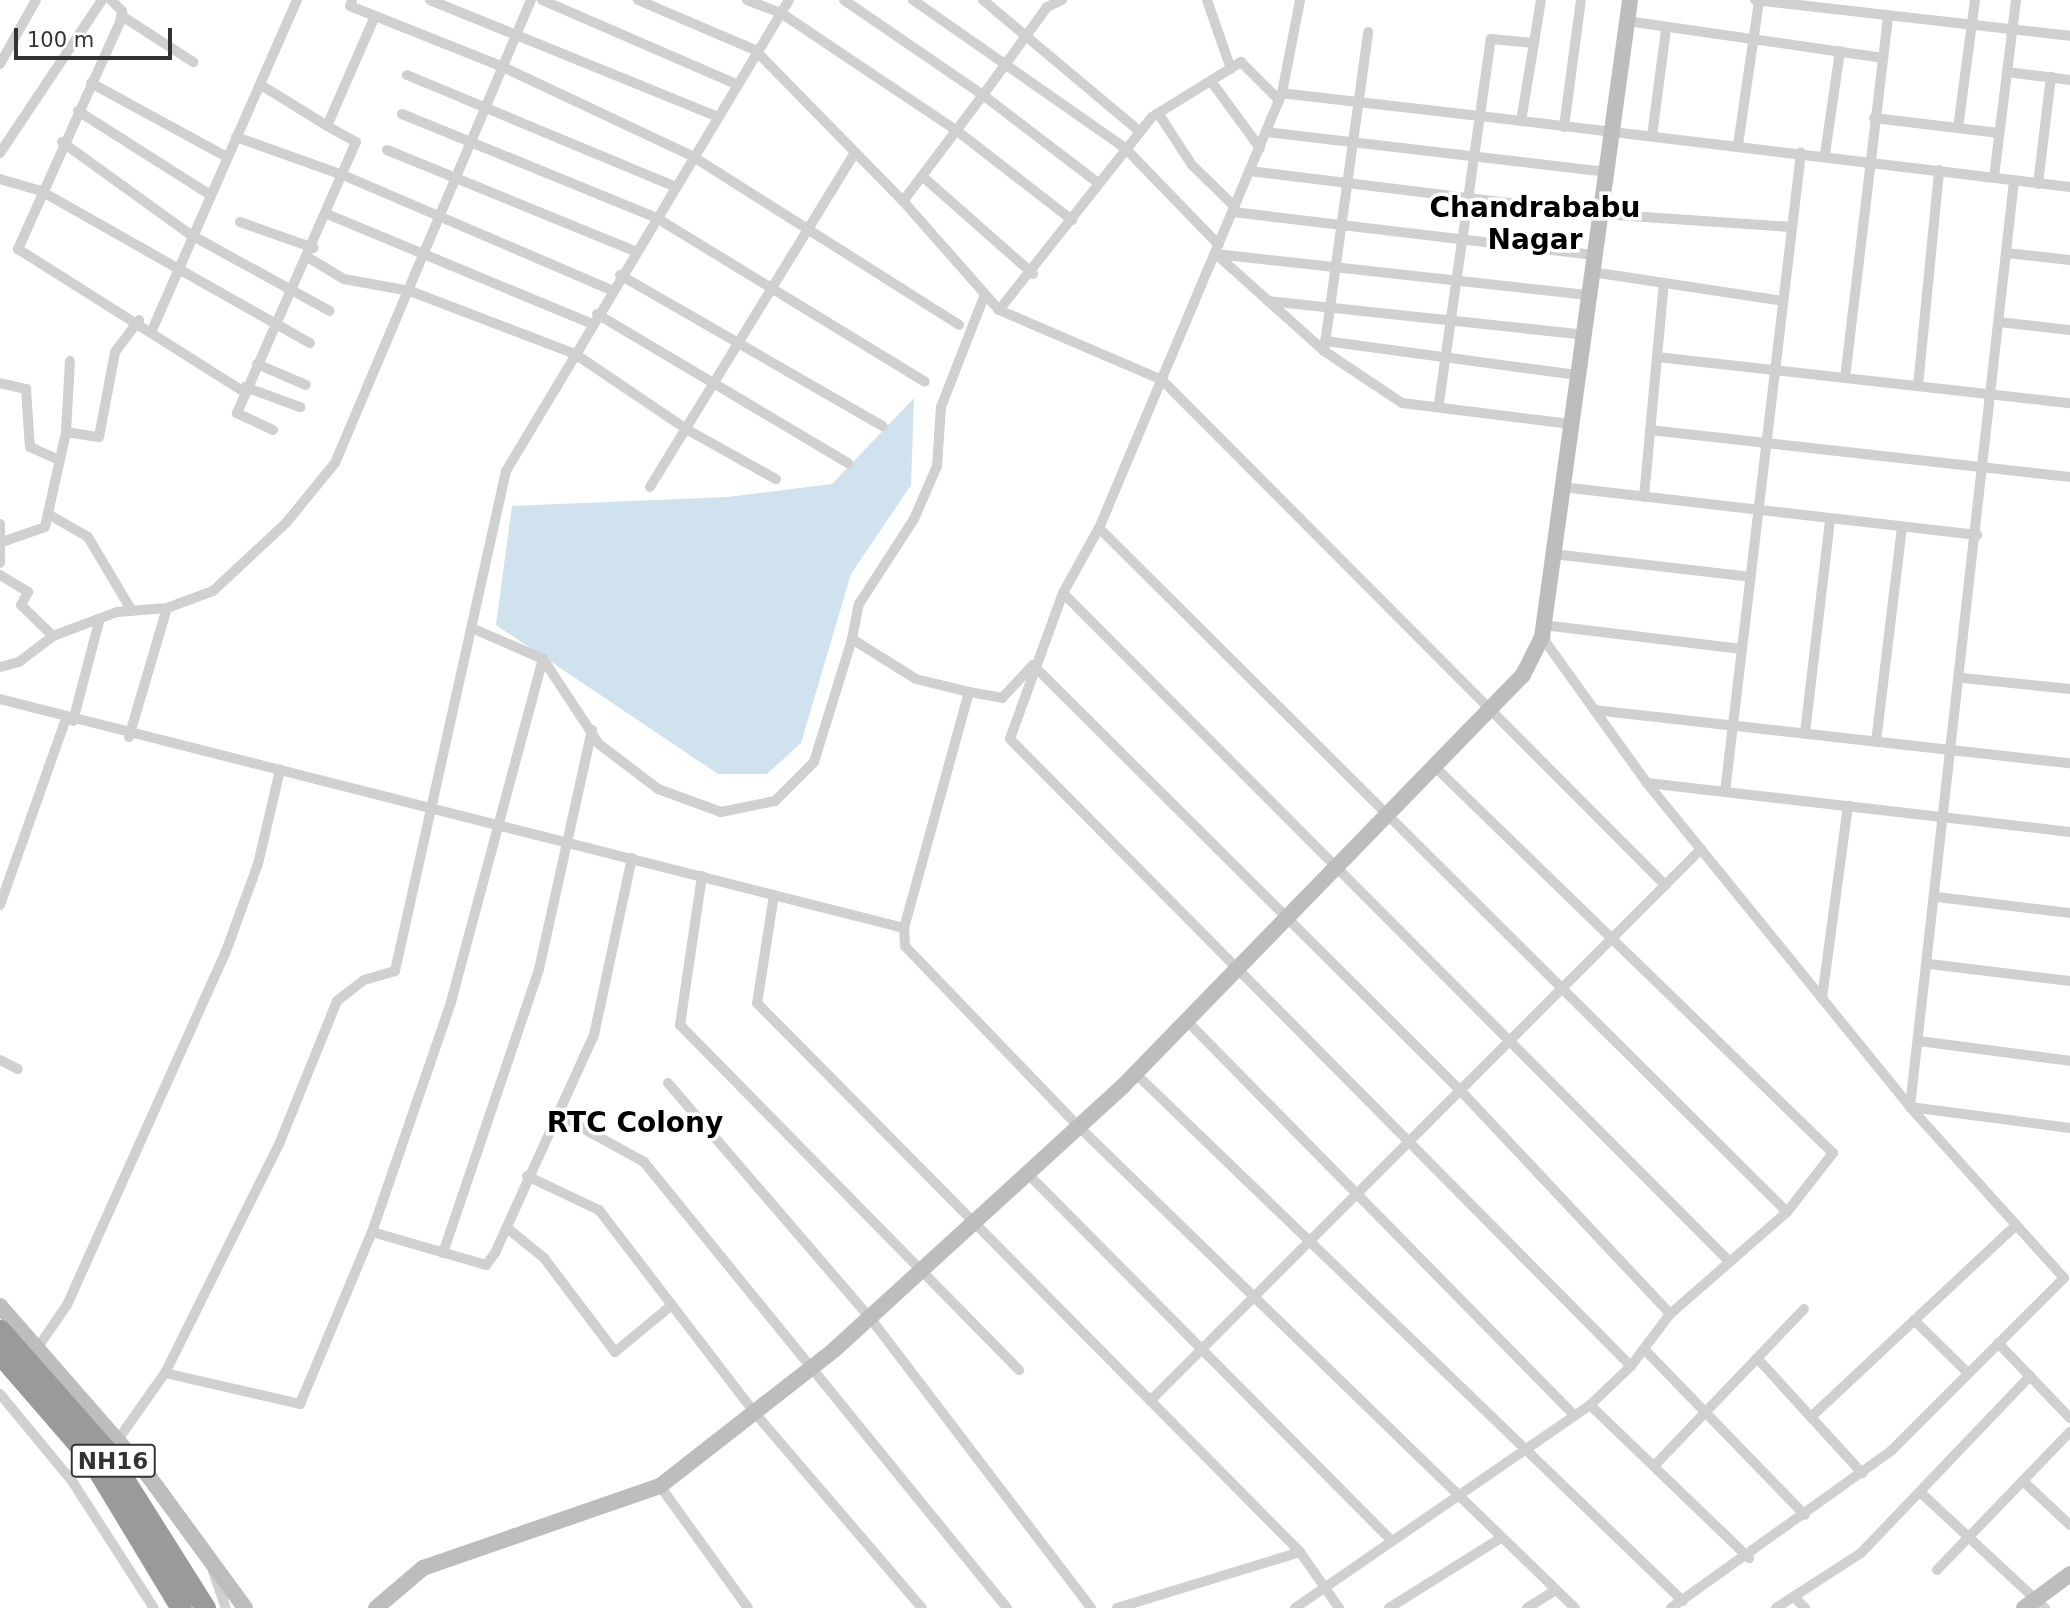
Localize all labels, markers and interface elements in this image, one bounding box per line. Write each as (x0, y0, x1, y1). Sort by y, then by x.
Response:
scale bar (18, 14, 175, 58)
text: 100 m (27, 28, 94, 52)
district label: Chandrababu Nagar (1430, 191, 1640, 257)
district label: RTC Colony (547, 1106, 723, 1140)
road number: NH16 (69, 1442, 157, 1480)

